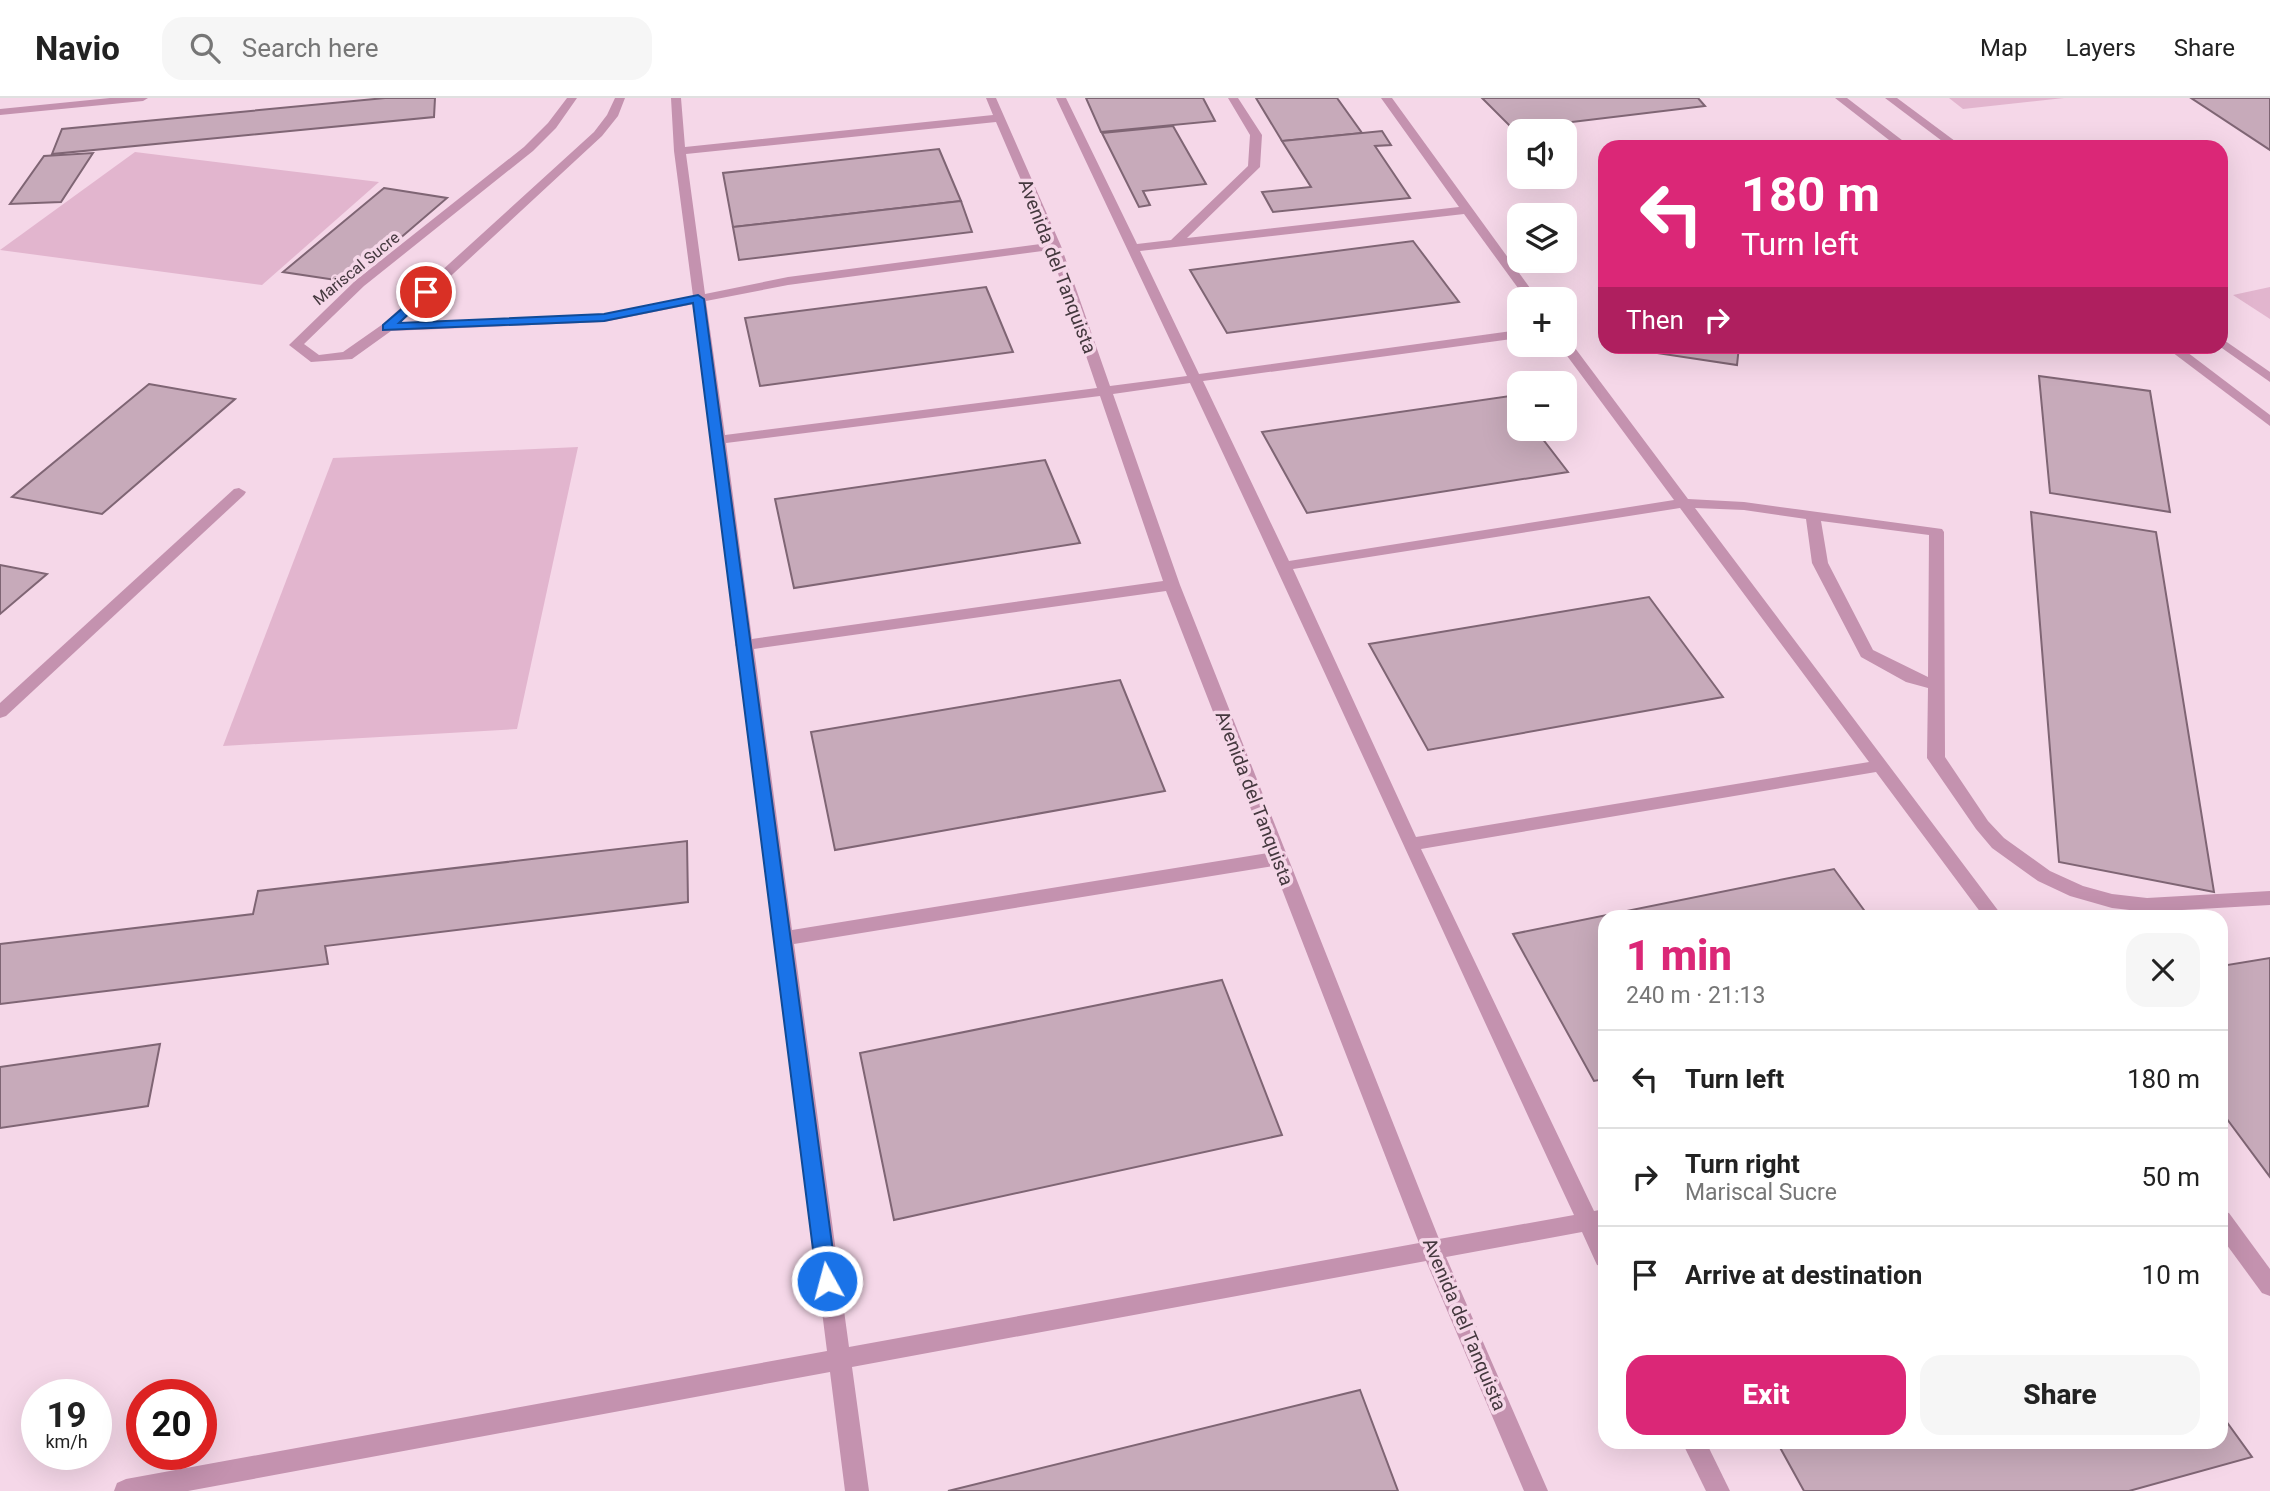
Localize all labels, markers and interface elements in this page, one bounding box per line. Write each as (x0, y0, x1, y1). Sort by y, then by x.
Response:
search box (162, 17, 652, 80)
text: Navio (35, 29, 120, 68)
icon: search (186, 29, 224, 67)
text: Search here (242, 33, 379, 63)
text: Map (1980, 34, 2028, 62)
text: Layers (2066, 34, 2136, 62)
text: Share (2174, 34, 2235, 62)
map controls (1507, 119, 1577, 441)
button: sound (1507, 119, 1577, 189)
text: 180 m (1741, 166, 1880, 223)
icon: left (1626, 168, 1717, 259)
street label: Avenida del Tanquista (1014, 176, 1101, 357)
button: layers (1507, 203, 1577, 273)
text: Turn left (1741, 225, 1859, 263)
street label: Mariscal Sucre (309, 228, 403, 309)
pin (396, 262, 456, 322)
icon: arrive (407, 273, 445, 311)
button: + (1507, 287, 1577, 357)
icon: right (1698, 301, 1736, 339)
text: Then (1626, 305, 1684, 335)
button: − (1507, 371, 1577, 441)
street label: Avenida del Tanquista (1211, 708, 1298, 889)
text: 1 min (1626, 931, 1732, 980)
button: close (2126, 933, 2200, 1007)
text: 240 m · 21:13 (1626, 982, 1765, 1009)
icon: left (1626, 1060, 1664, 1098)
text: Turn left (1685, 1064, 1784, 1094)
text: 180 m (2127, 1064, 2200, 1094)
text: Turn right (1685, 1149, 1800, 1179)
icon: right (1626, 1158, 1664, 1196)
text: 50 m (2142, 1162, 2200, 1192)
text: Mariscal Sucre (1685, 1179, 1837, 1206)
street label: Avenida del Tanquista (1418, 1235, 1511, 1414)
position arrow (790, 1244, 864, 1318)
icon: arrive (1626, 1256, 1664, 1294)
text: Arrive at destination (1685, 1260, 1922, 1290)
text: 10 m (2142, 1260, 2200, 1290)
button: Exit (1626, 1355, 1906, 1435)
button: Share (1920, 1355, 2200, 1435)
speed limit sign: 20 (126, 1379, 217, 1470)
text: 19 (46, 1395, 87, 1436)
text: km/h (45, 1431, 88, 1452)

